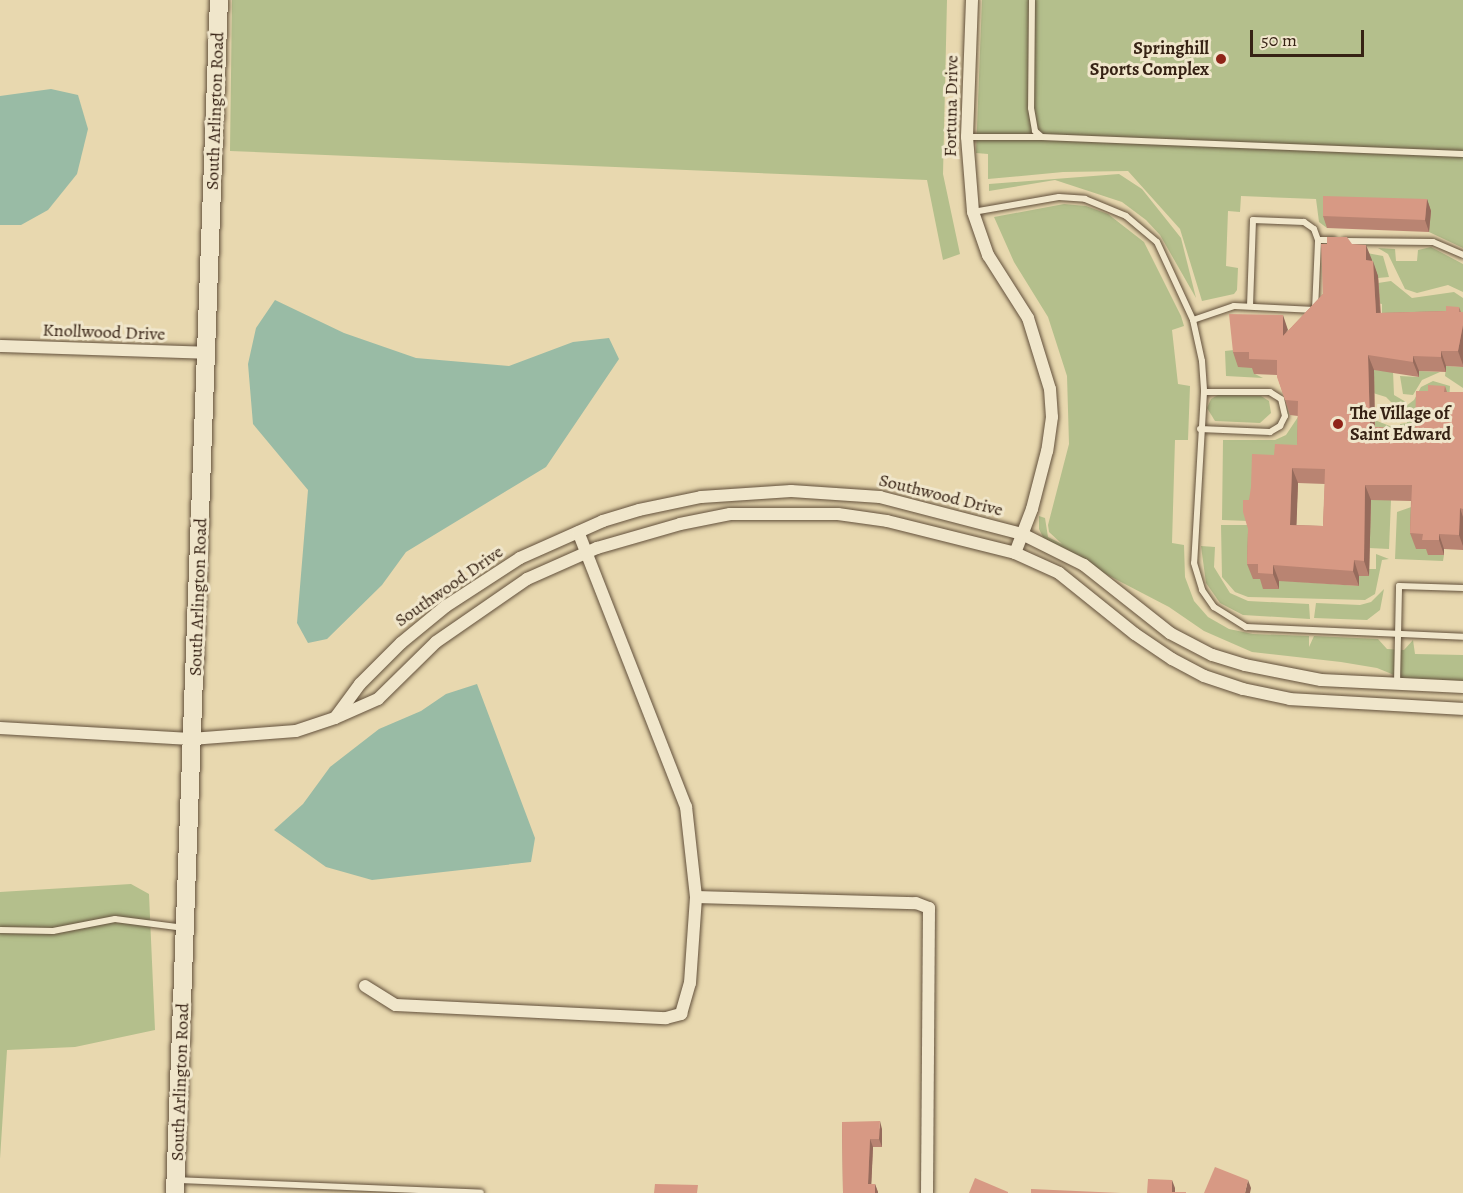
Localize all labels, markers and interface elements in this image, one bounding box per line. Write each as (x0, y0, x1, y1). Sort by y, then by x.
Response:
scale bar (1253, 18, 1367, 56)
text: 50 m (1261, 28, 1297, 52)
street label: South Arlington Road (201, 32, 229, 190)
place label: Springhill Sports Complex (1090, 38, 1209, 80)
marker: Springhill Sports Complex (1214, 52, 1228, 66)
street label: Fortuna Drive (939, 55, 963, 157)
street label: Knollwood Drive (42, 319, 166, 345)
place label: The Village of Saint Edward (1350, 403, 1451, 446)
marker: The Village of Saint Edward (1331, 417, 1345, 431)
street label: Southwood Drive (877, 469, 1005, 521)
street label: South Arlington Road (184, 518, 212, 676)
street label: Southwood Drive (391, 541, 507, 631)
street label: South Arlington Road (166, 1003, 194, 1161)

